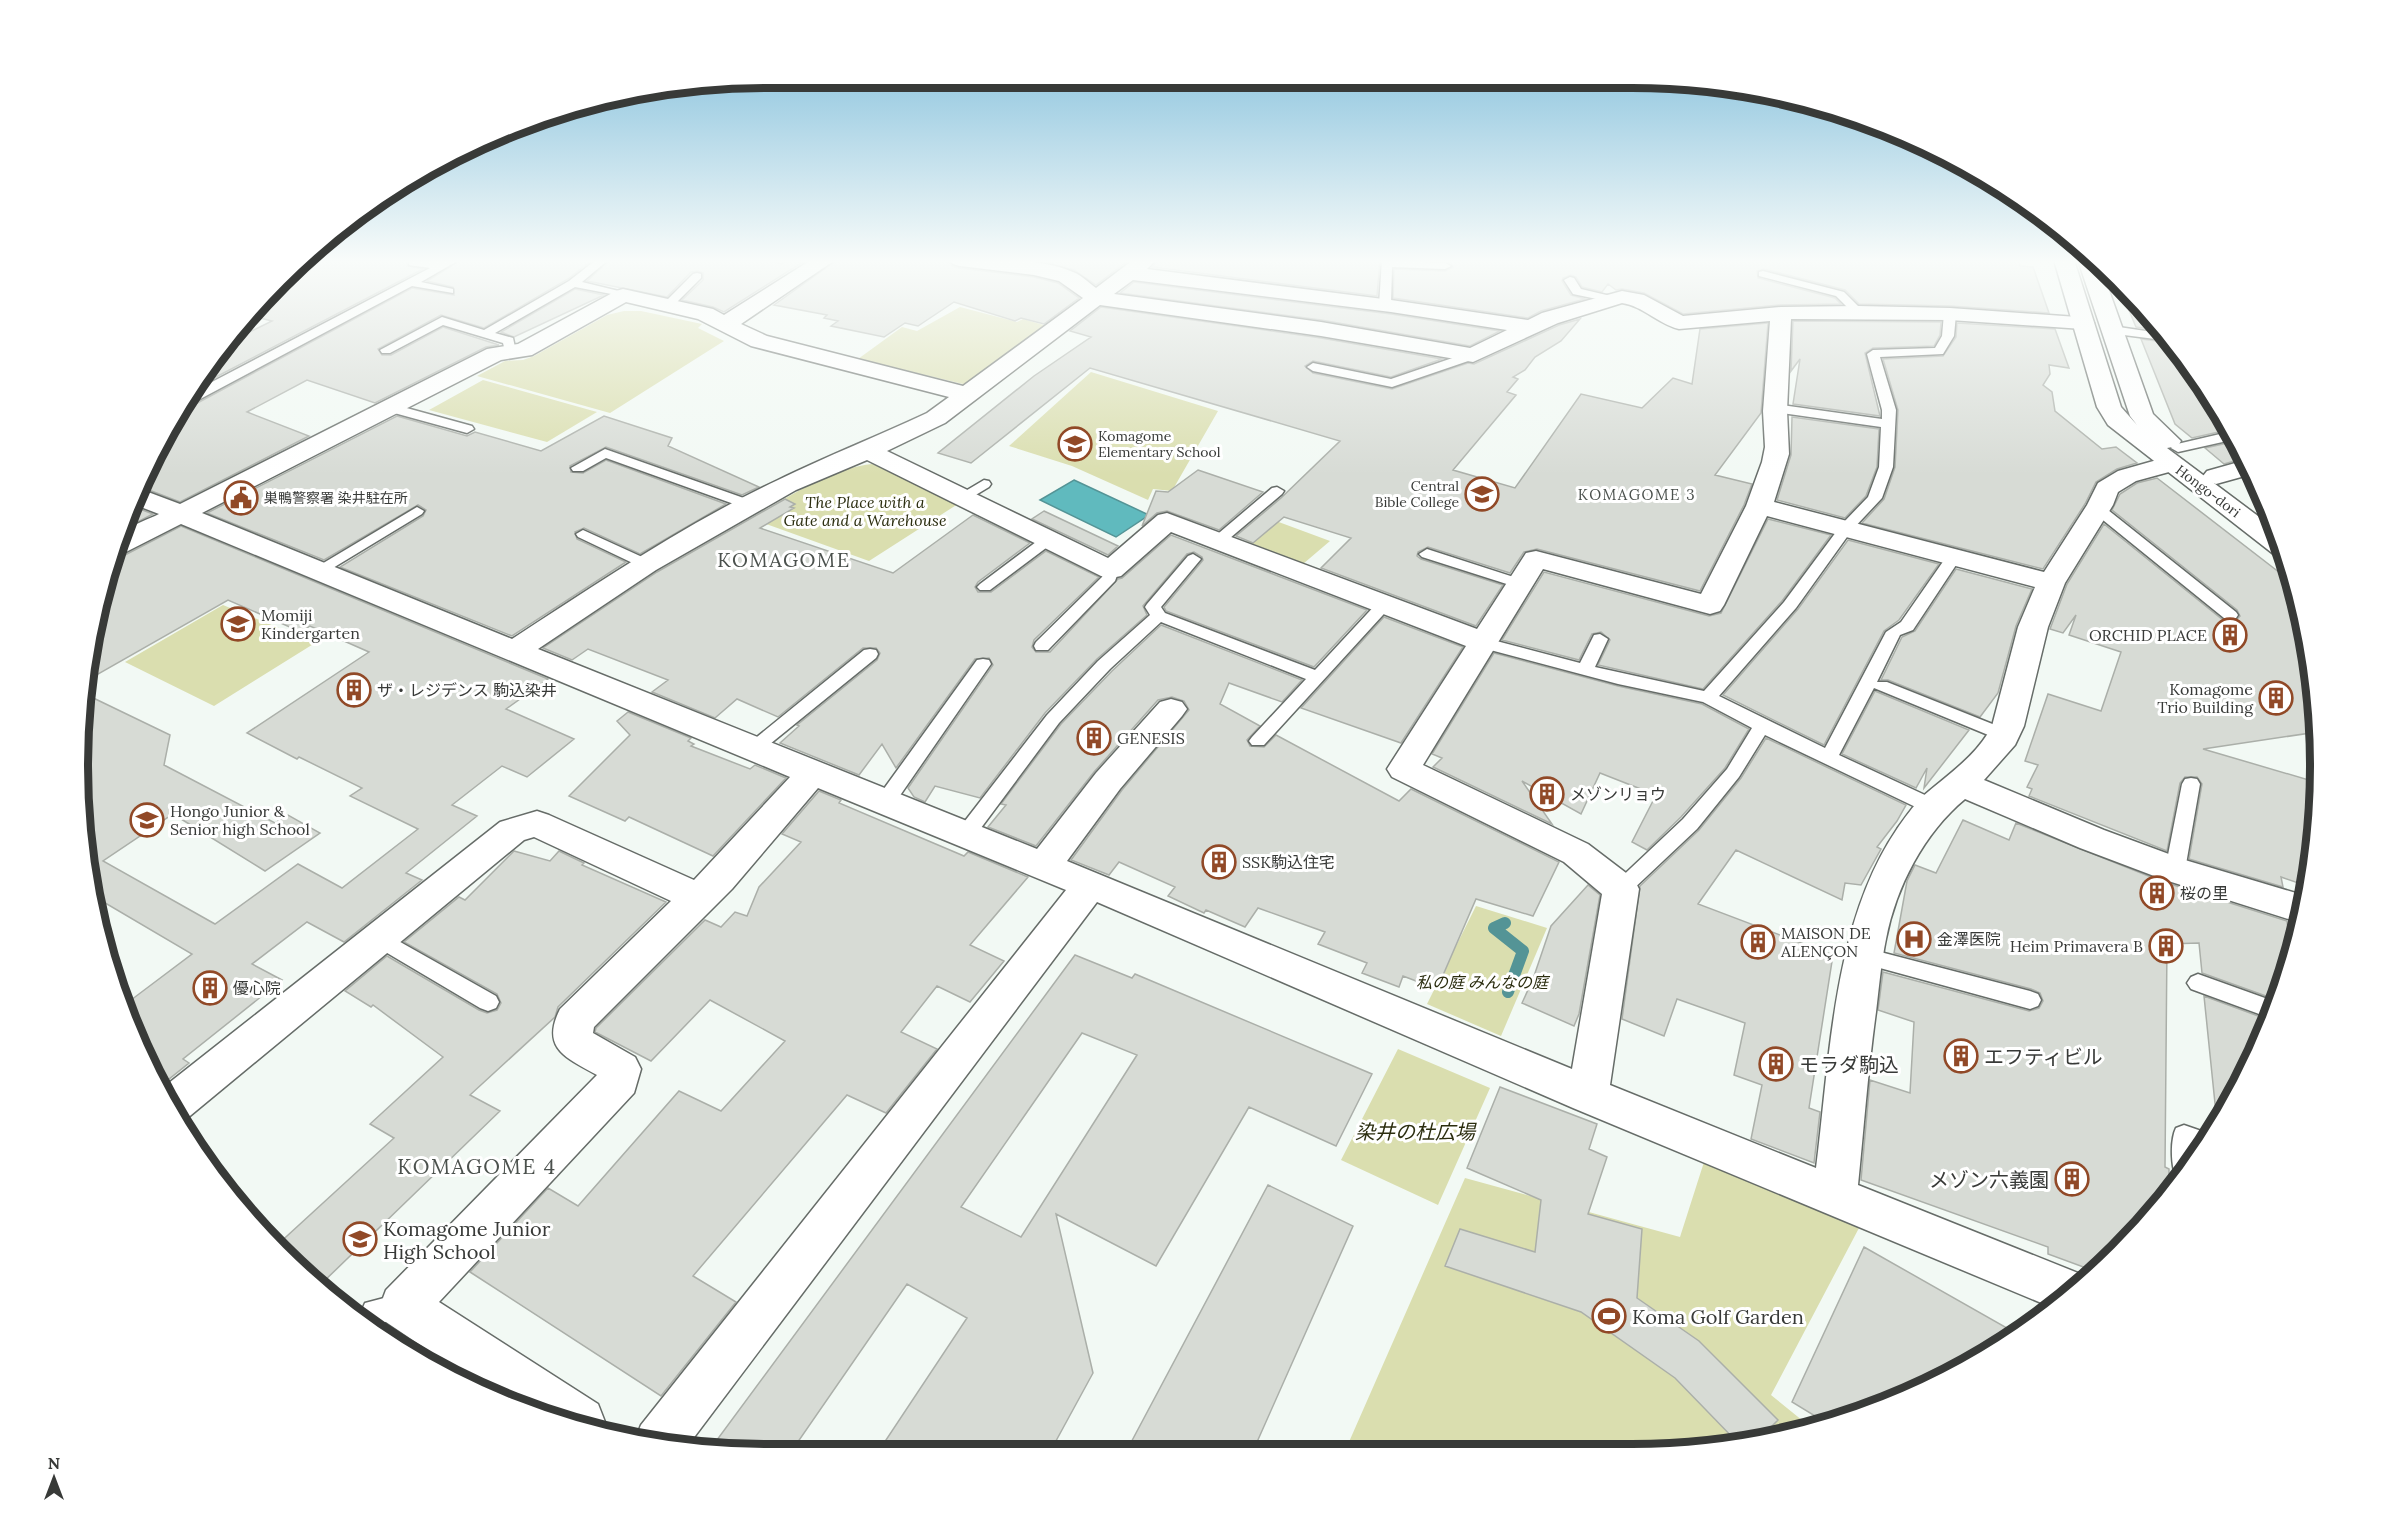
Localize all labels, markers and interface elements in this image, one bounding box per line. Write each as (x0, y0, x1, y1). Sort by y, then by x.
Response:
school or university icon: Komagome Elementary School (1057, 426, 1093, 462)
place label: Komagome Elementary School (1098, 427, 1221, 461)
street label: Hongo-dori (2172, 461, 2244, 521)
school or university icon: Central Bible College (1464, 476, 1500, 512)
place label: Central Bible College (1375, 477, 1459, 511)
public building icon: 巣鴨警察署 染井駐在所 (223, 480, 259, 516)
district label: KOMAGOME 3 (1578, 485, 1696, 504)
place label: 巣鴨警察署 染井駐在所 (264, 489, 408, 507)
park label: The Place with a Gate and a Warehouse (783, 492, 947, 530)
district label: KOMAGOME (717, 547, 851, 572)
place label: Momiji Kindergarten (261, 605, 360, 643)
school or university icon: Momiji Kindergarten (220, 606, 256, 642)
building icon: ORCHID PLACE (2212, 617, 2248, 653)
place label: ORCHID PLACE (2089, 625, 2207, 645)
building icon: ザ・レジデンス 駒込染井 (336, 672, 372, 708)
place label: Komagome Trio Building (2157, 679, 2254, 717)
place label: ザ・レジデンス 駒込染井 (377, 680, 557, 700)
building icon: Komagome Trio Building (2258, 680, 2294, 716)
building icon: GENESIS (1076, 720, 1112, 756)
place label: GENESIS (1117, 728, 1185, 748)
building icon: メゾンリョウ (1529, 776, 1565, 812)
place label: メゾンリョウ (1570, 784, 1666, 804)
place label: Hongo Junior & Senior high School (170, 801, 310, 839)
school or university icon: Hongo Junior & Senior high School (129, 802, 165, 838)
building icon: SSK駒込住宅 (1201, 844, 1237, 880)
place label: SSK駒込住宅 (1242, 852, 1335, 872)
building icon: 桜の里 (2139, 875, 2175, 911)
place label: 桜の里 (2180, 883, 2228, 903)
hospital icon: 金澤医院 (1896, 921, 1932, 957)
place label: MAISON DE ALENÇON (1780, 923, 1871, 961)
building icon: MAISON DE ALENÇON (1740, 924, 1776, 960)
building icon: Heim Primavera B (2148, 928, 2184, 964)
place label: 金澤医院 (1937, 929, 2001, 949)
place label: Heim Primavera B (2010, 936, 2143, 956)
building icon: 優心院 (192, 970, 228, 1006)
park label: 私の庭 みんなの庭 (1416, 972, 1551, 992)
place label: 優心院 (233, 978, 281, 998)
building icon: エフティビル (1943, 1038, 1979, 1074)
place label: エフティビル (1984, 1044, 2103, 1069)
building icon: モラダ駒込 (1758, 1046, 1794, 1082)
place label: モラダ駒込 (1799, 1052, 1899, 1077)
park label: 染井の杜広場 (1355, 1119, 1477, 1144)
district label: KOMAGOME 4 (397, 1153, 557, 1180)
building icon: メゾン六義園 (2054, 1161, 2090, 1197)
place label: メゾン六義園 (1929, 1167, 2049, 1192)
place label: Komagome Junior High School (383, 1216, 551, 1264)
school or university icon: Komagome Junior High School (342, 1221, 378, 1257)
sports icon: Koma Golf Garden (1591, 1298, 1627, 1334)
place label: Koma Golf Garden (1632, 1304, 1804, 1329)
north arrow (24, 1448, 84, 1508)
text: N (48, 1453, 60, 1473)

